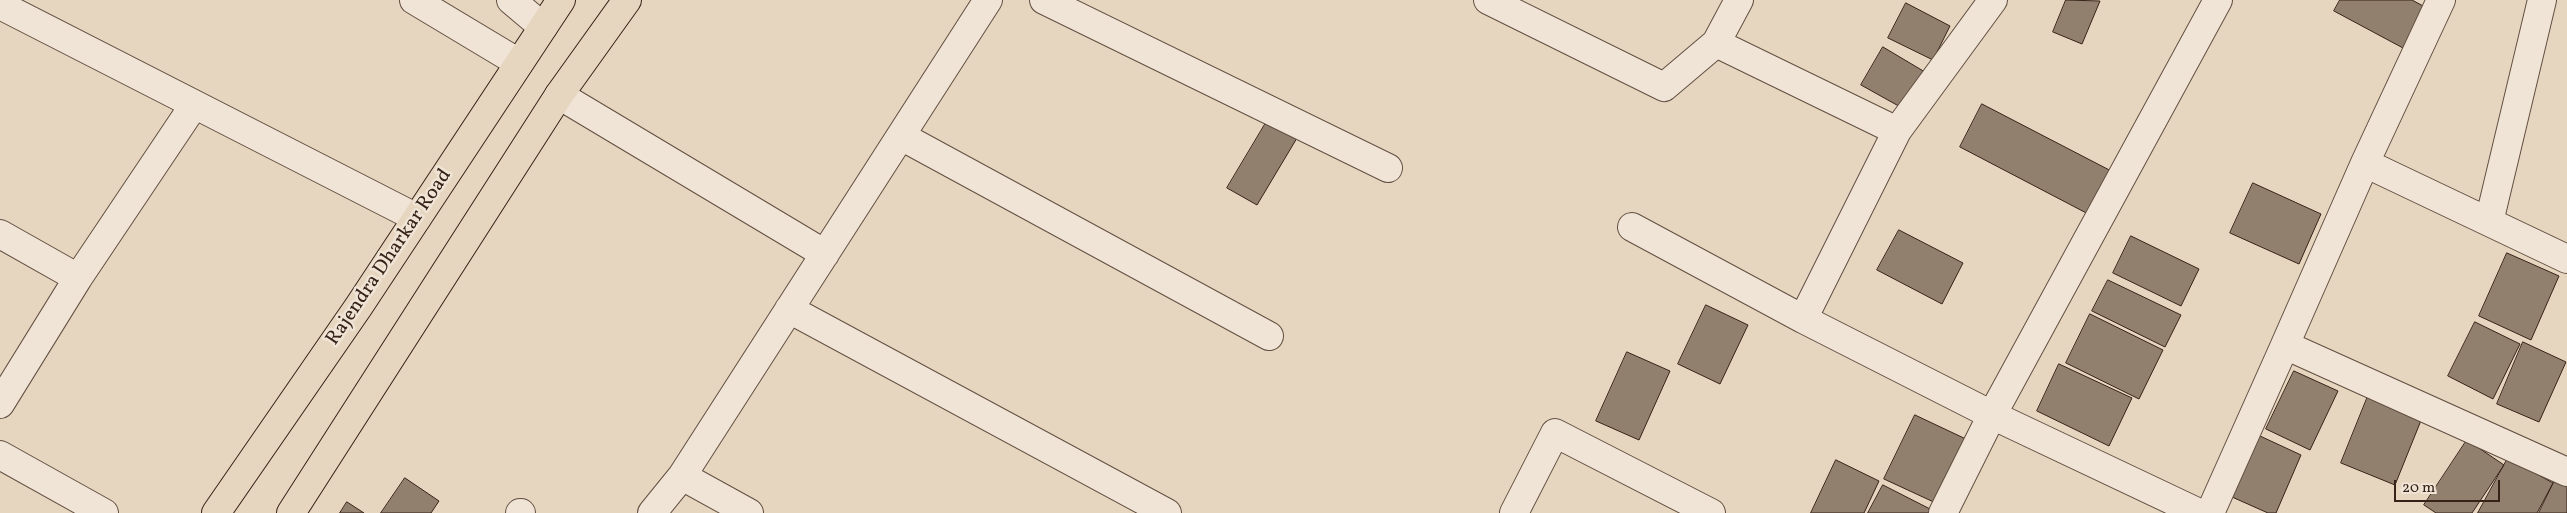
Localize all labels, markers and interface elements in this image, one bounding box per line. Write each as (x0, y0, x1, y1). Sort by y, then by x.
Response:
street label: Rajendra Dharkar Road (322, 165, 458, 351)
scale bar (2397, 470, 2503, 502)
text: 20 m (2402, 478, 2435, 499)

